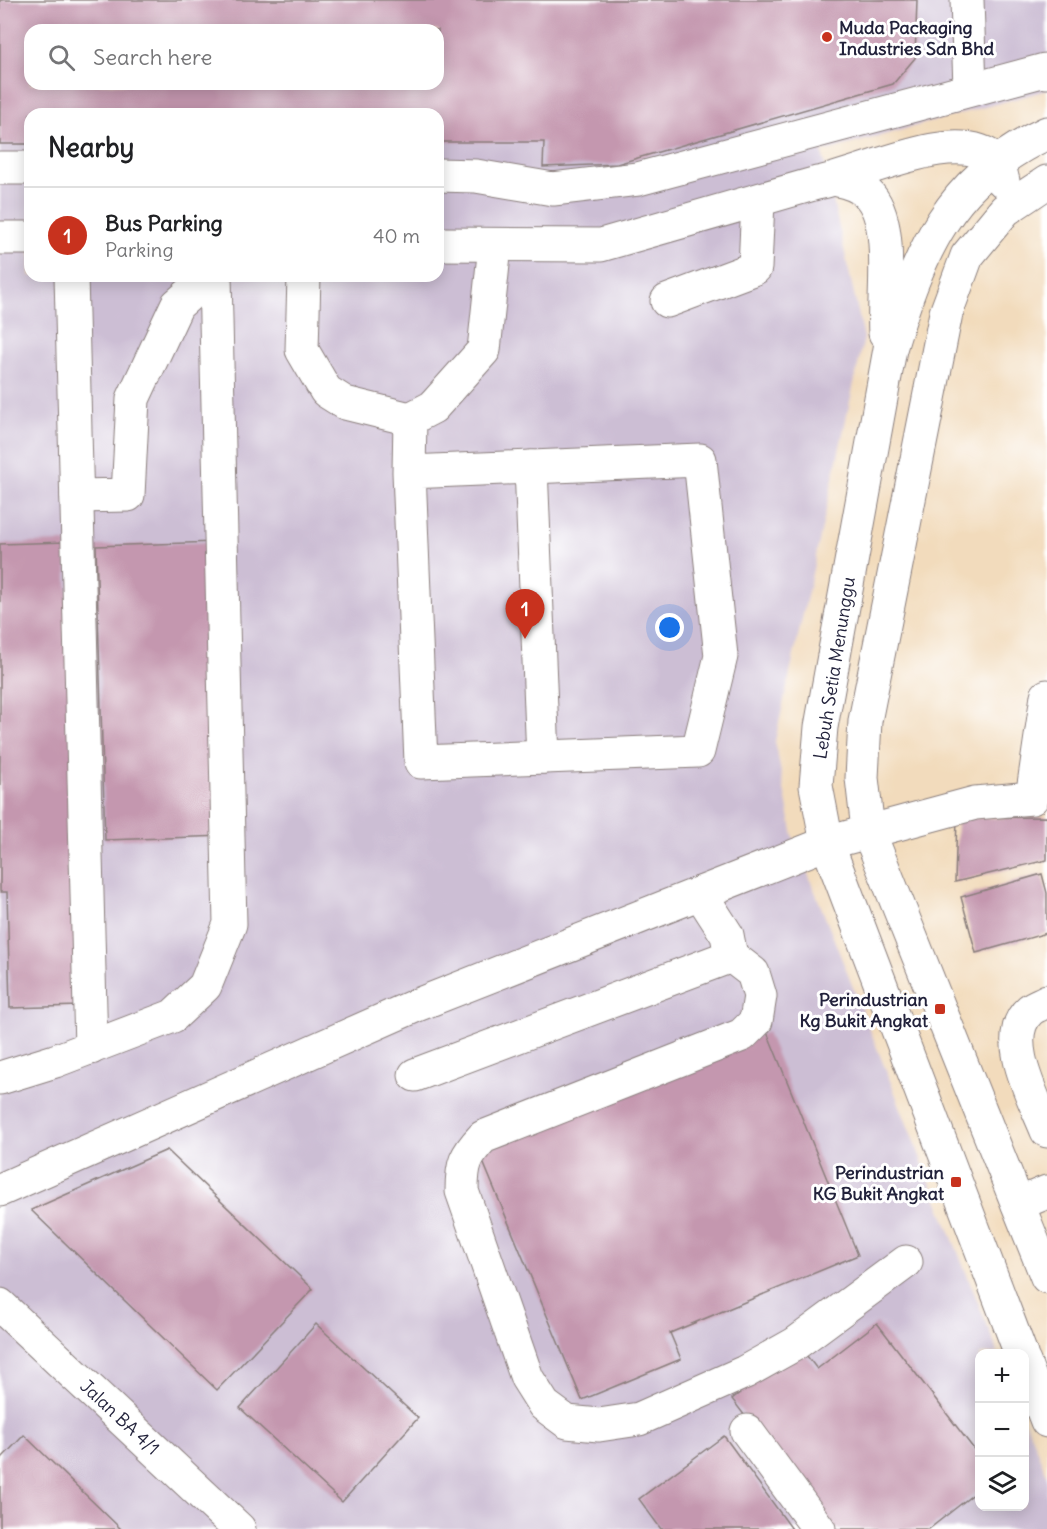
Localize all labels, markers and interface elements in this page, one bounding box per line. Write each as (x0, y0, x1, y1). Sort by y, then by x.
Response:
place label: Muda Packaging Industries Sdn Bhd (839, 16, 995, 60)
search box (24, 24, 444, 90)
marker: Muda Packaging Industries Sdn Bhd (820, 30, 834, 44)
icon: search (45, 41, 78, 74)
text: Search here (93, 43, 212, 71)
text: Nearby (48, 131, 134, 164)
text: Bus Parking (105, 209, 223, 237)
text: 1 (64, 223, 71, 248)
text: 40 m (373, 223, 420, 248)
text: Parking (105, 237, 174, 262)
street label: Lebuh Setia Menunggu (808, 575, 860, 761)
pin: 1 (506, 590, 544, 639)
your location (655, 613, 684, 642)
place label: Perindustrian Kg Bukit Angkat (799, 988, 929, 1032)
marker: Perindustrian Kg Bukit Angkat (933, 1002, 947, 1016)
place label: Perindustrian KG Bukit Angkat (813, 1161, 945, 1205)
marker: Perindustrian KG Bukit Angkat (949, 1175, 963, 1189)
map controls (975, 1349, 1029, 1511)
button: + (975, 1349, 1029, 1403)
street label: Jalan BA 4/1 (76, 1374, 164, 1460)
button: − (975, 1403, 1029, 1457)
button: layers (975, 1457, 1029, 1511)

